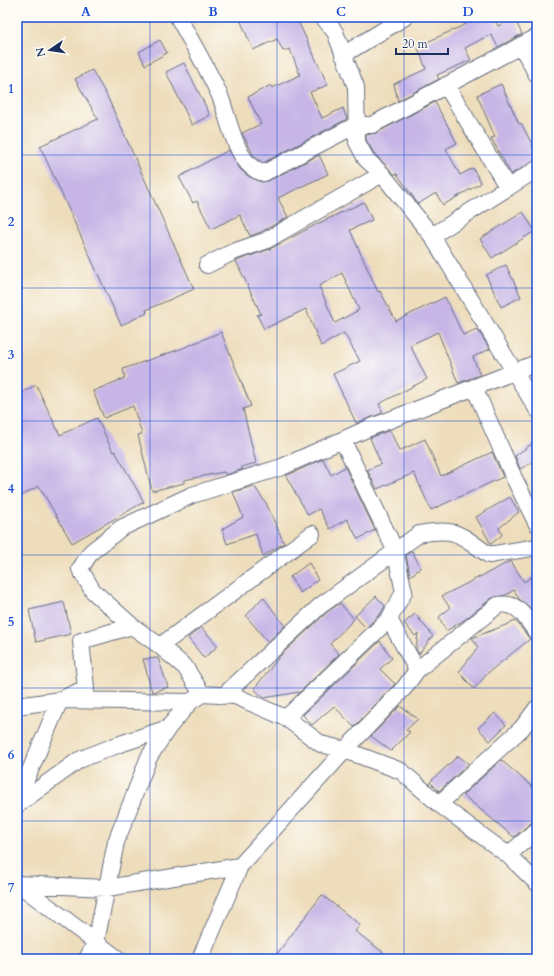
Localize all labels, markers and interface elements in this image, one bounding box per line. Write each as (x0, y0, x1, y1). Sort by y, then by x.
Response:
text: A (81, 3, 91, 21)
text: B (208, 3, 218, 21)
text: C (336, 3, 346, 21)
text: D (462, 3, 474, 21)
north arrow (30, 30, 70, 70)
scale bar (396, 30, 448, 56)
text: 20 m (402, 36, 429, 52)
text: N (32, 45, 49, 58)
text: 1 (8, 80, 14, 98)
text: 2 (8, 213, 15, 231)
text: 3 (8, 346, 15, 364)
text: 4 (8, 480, 15, 498)
text: 5 (8, 613, 14, 631)
text: 6 (8, 746, 15, 764)
text: 7 (8, 879, 15, 897)

